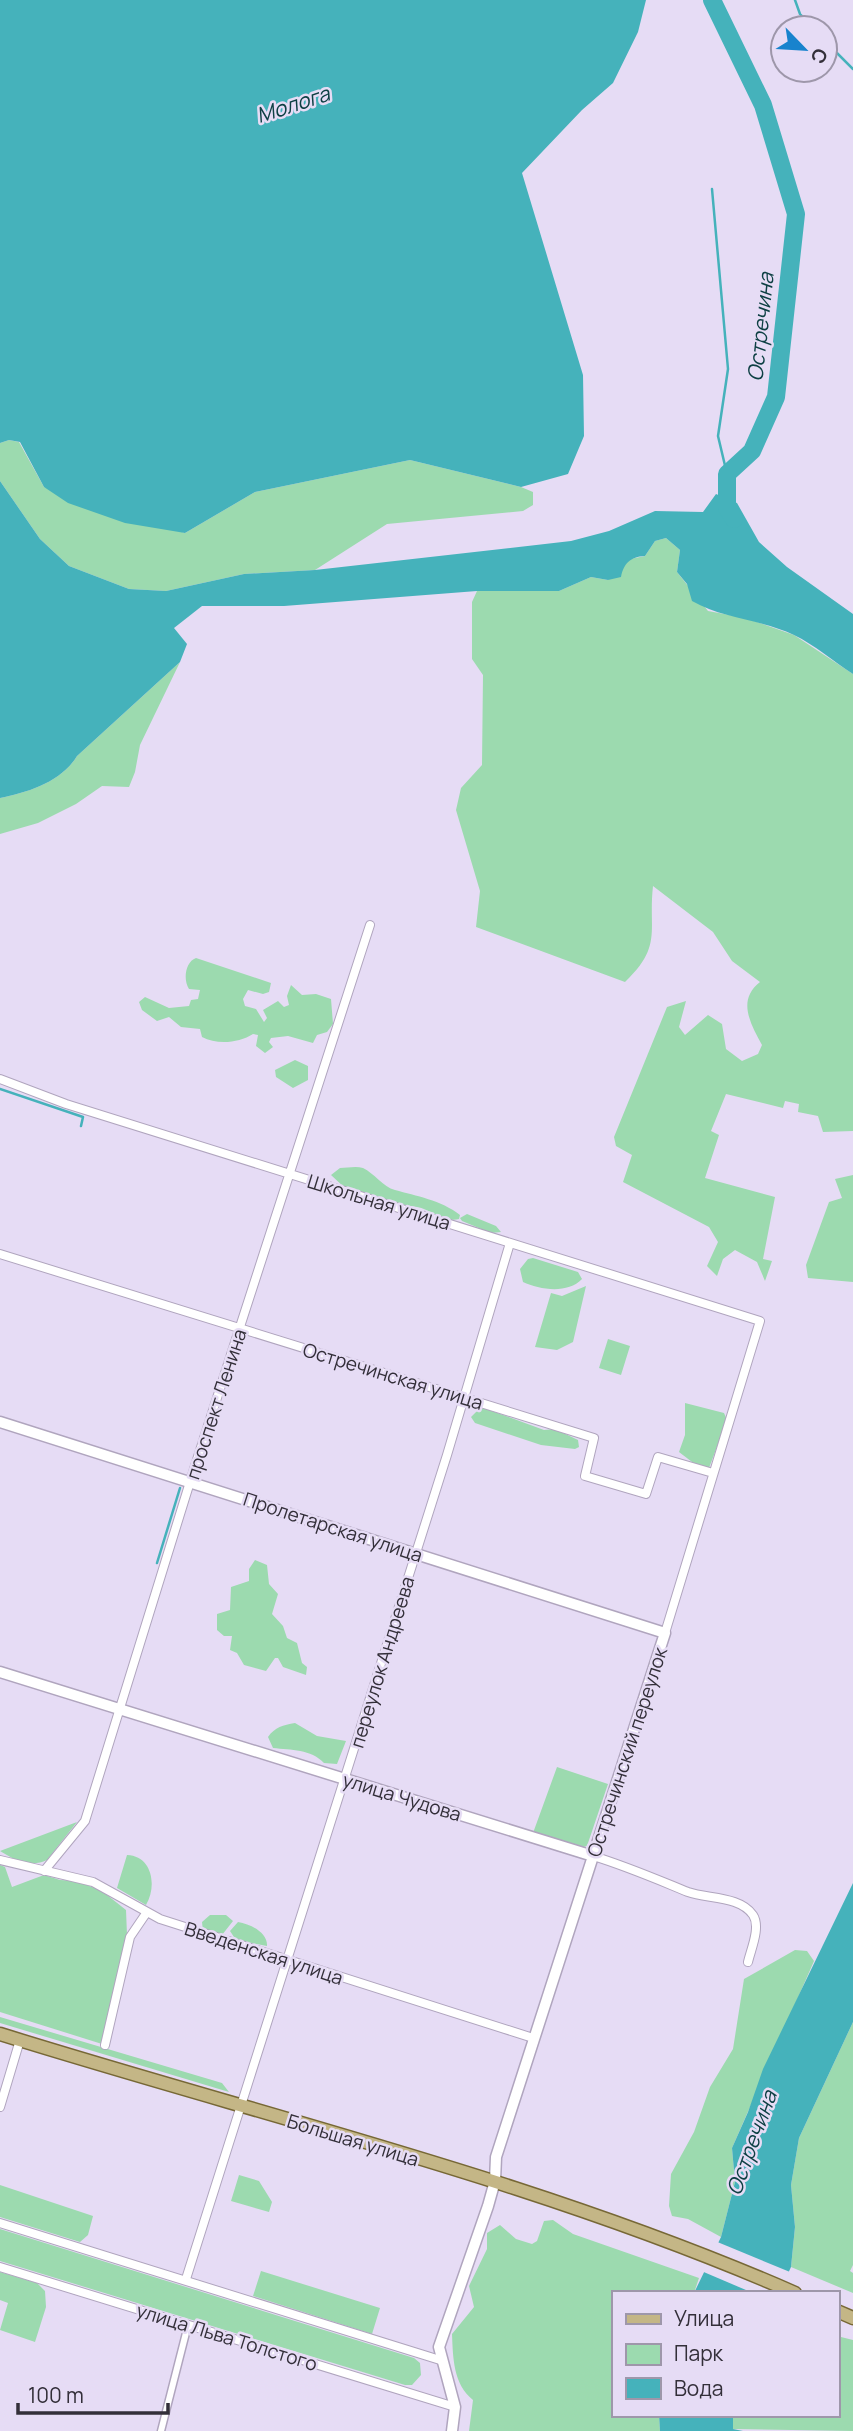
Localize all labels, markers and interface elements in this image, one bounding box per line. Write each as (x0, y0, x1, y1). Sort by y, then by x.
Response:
north arrow (769, 14, 839, 84)
text: С (805, 44, 834, 68)
water label: Молога (252, 79, 334, 129)
water label: Остречина (740, 270, 780, 383)
street label: Школьная улица (304, 1168, 454, 1236)
street label: проспект Ленина (179, 1325, 253, 1483)
street label: Остречинская улица (300, 1336, 486, 1416)
street label: Пролетарская улица (240, 1486, 426, 1568)
street label: переулок Андреева (344, 1573, 420, 1751)
street label: Остречинский переулок (581, 1643, 673, 1860)
street label: улица Чудова (340, 1767, 464, 1827)
street label: Введенская улица (181, 1915, 347, 1991)
water label: Остречина (719, 2085, 783, 2199)
street label: Большая улица (284, 2108, 422, 2172)
legend (612, 2291, 839, 2417)
street label: улица Льва Толстого (133, 2297, 321, 2377)
text: Улица (674, 2304, 734, 2332)
text: Парк (674, 2339, 724, 2367)
scale bar (18, 2372, 168, 2416)
text: Вода (674, 2374, 724, 2402)
text: 100 m (28, 2381, 84, 2409)

